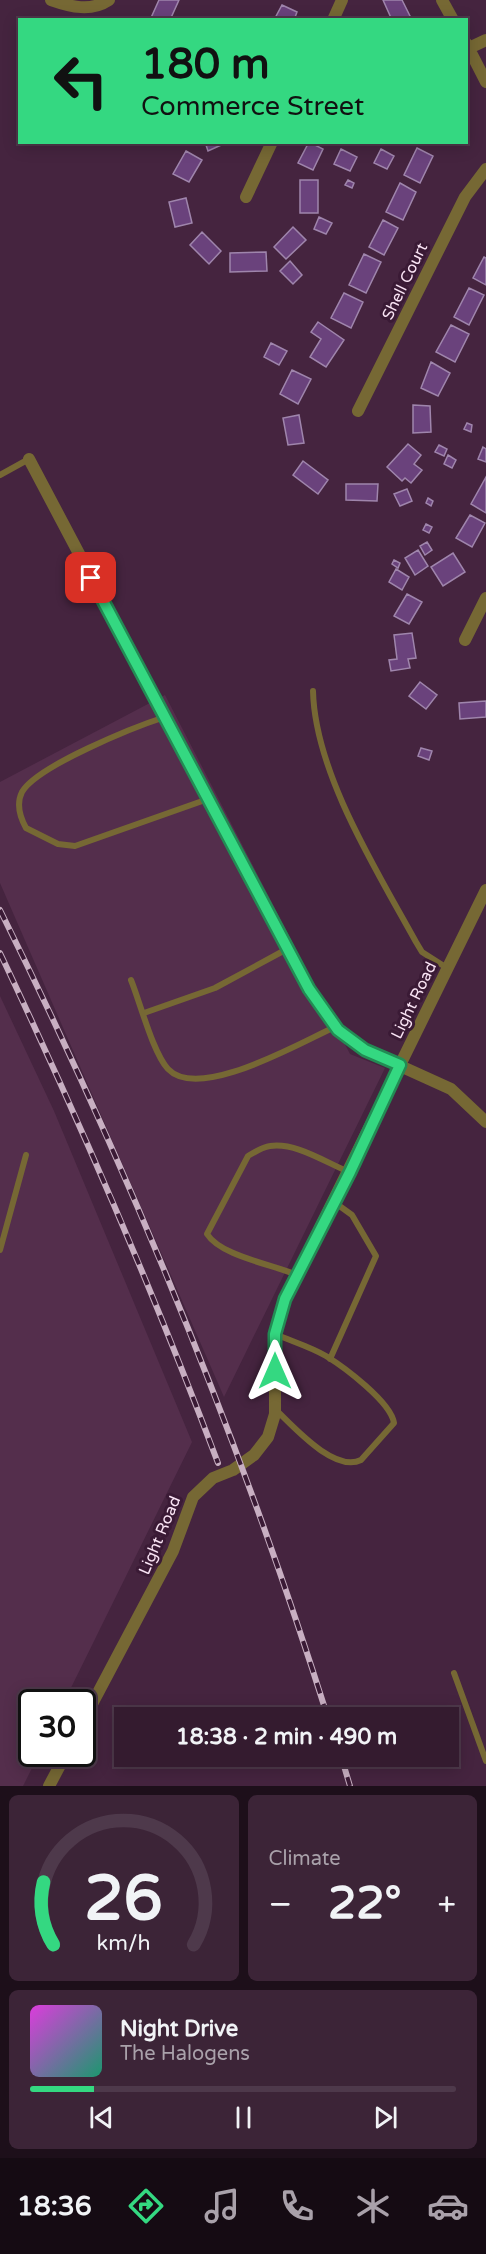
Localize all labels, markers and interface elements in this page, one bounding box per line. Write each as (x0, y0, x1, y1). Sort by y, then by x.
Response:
text: 180 m (141, 39, 270, 90)
icon: left (42, 42, 120, 120)
text: Commerce Street (141, 90, 364, 123)
street label: Shell Court (378, 240, 432, 323)
pin (65, 552, 116, 603)
icon: arrive (74, 561, 107, 594)
street label: Light Road (387, 959, 441, 1042)
position arrow (243, 1339, 307, 1403)
street label: Light Road (134, 1493, 185, 1578)
speed limit sign: 30 (18, 1689, 96, 1767)
text: 18:38 · 2 min · 490 m (176, 1724, 397, 1750)
text: Climate (269, 1847, 341, 1871)
text: 26 (85, 1862, 163, 1937)
text: 22° (328, 1877, 401, 1931)
text: − (269, 1885, 292, 1924)
text: + (437, 1885, 456, 1924)
text: km/h (97, 1930, 151, 1956)
text: Night Drive (120, 2016, 238, 2042)
text: The Halogens (120, 2042, 250, 2066)
icon: previous (85, 2101, 118, 2134)
icon: pause (227, 2101, 260, 2134)
icon: next (369, 2101, 402, 2134)
icon: directions (125, 2185, 167, 2227)
icon: music (201, 2185, 243, 2227)
icon: phone (276, 2185, 318, 2227)
icon: climate (352, 2185, 394, 2227)
icon: car (427, 2185, 469, 2227)
text: 18:36 (17, 2190, 92, 2223)

